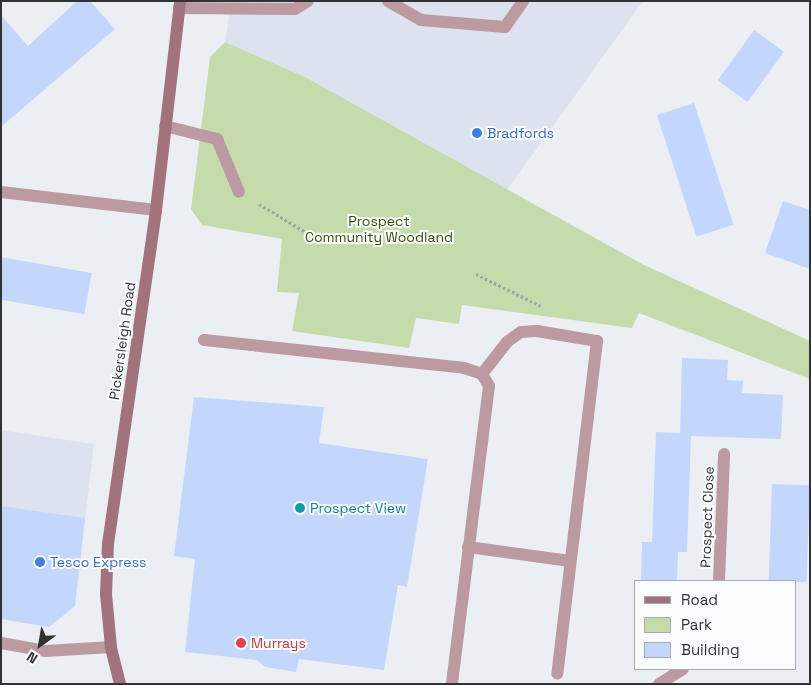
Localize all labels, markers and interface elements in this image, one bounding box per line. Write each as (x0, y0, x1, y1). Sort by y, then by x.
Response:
place label: Bradfords (487, 125, 554, 141)
marker: Bradfords (471, 127, 483, 139)
park label: Prospect Community Woodland (305, 213, 453, 246)
street label: Pickersleigh Road (105, 281, 139, 401)
street label: Prospect Close (697, 466, 717, 568)
place label: Prospect View (310, 500, 406, 516)
marker: Prospect View (294, 502, 306, 514)
place label: Tesco Express (50, 554, 146, 570)
marker: Tesco Express (34, 556, 46, 568)
legend (634, 580, 796, 670)
text: Road (681, 590, 718, 609)
text: Park (681, 615, 712, 634)
north arrow (15, 620, 65, 670)
place label: Murrays (251, 635, 306, 651)
marker: Murrays (235, 637, 247, 649)
text: Building (681, 640, 740, 659)
text: N (23, 648, 41, 668)

